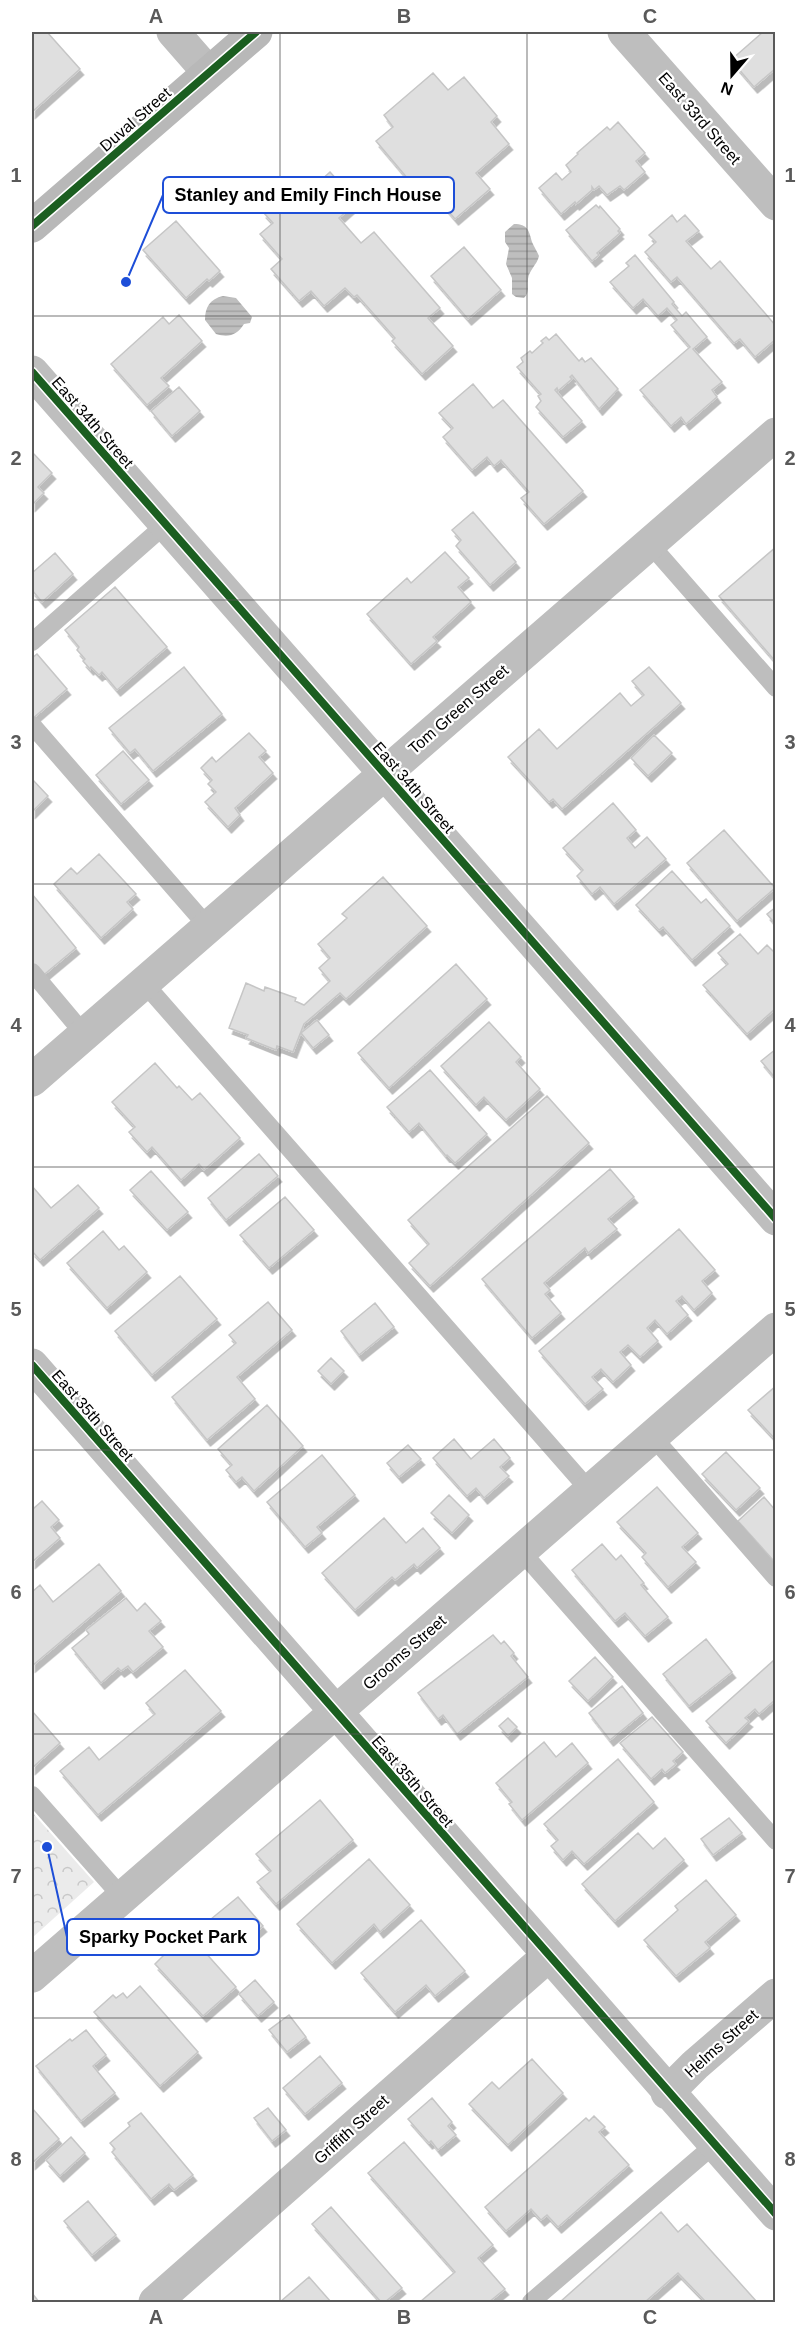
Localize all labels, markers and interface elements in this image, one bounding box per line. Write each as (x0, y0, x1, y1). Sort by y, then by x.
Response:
text: A (149, 5, 163, 27)
text: B (397, 5, 411, 27)
text: C (643, 5, 657, 27)
north arrow (702, 45, 762, 105)
street label: East 33rd Street (655, 69, 744, 168)
text: N (719, 79, 735, 99)
street label: Duval Street (97, 84, 175, 155)
text: 1 (10, 164, 22, 186)
text: 1 (784, 164, 796, 186)
callout: Stanley and Emily Finch House (163, 177, 454, 213)
text: Stanley and Emily Finch House (174, 185, 442, 205)
street label: East 34th Street (49, 373, 137, 472)
text: 2 (10, 447, 22, 469)
text: 2 (784, 447, 796, 469)
street label: Tom Green Street (405, 661, 512, 757)
text: 3 (10, 731, 22, 753)
text: 3 (784, 731, 796, 753)
street label: East 34th Street (370, 738, 458, 837)
text: 4 (10, 1014, 22, 1036)
text: 4 (784, 1014, 796, 1036)
text: 5 (10, 1298, 22, 1320)
text: 5 (784, 1298, 796, 1320)
street label: East 35th Street (49, 1366, 137, 1465)
text: 6 (10, 1581, 22, 1603)
text: 6 (784, 1581, 796, 1603)
street label: Grooms Street (359, 1611, 450, 1693)
street label: East 35th Street (369, 1732, 457, 1831)
text: 7 (10, 1865, 22, 1887)
text: 7 (784, 1865, 796, 1887)
callout: Sparky Pocket Park (67, 1919, 259, 1955)
text: Sparky Pocket Park (79, 1927, 248, 1947)
street label: Helms Street (681, 2006, 762, 2081)
street label: Griffith Street (311, 2091, 392, 2167)
text: 8 (10, 2148, 22, 2170)
text: 8 (784, 2148, 796, 2170)
text: A (149, 2306, 163, 2328)
text: B (397, 2306, 411, 2328)
text: C (643, 2306, 657, 2328)

